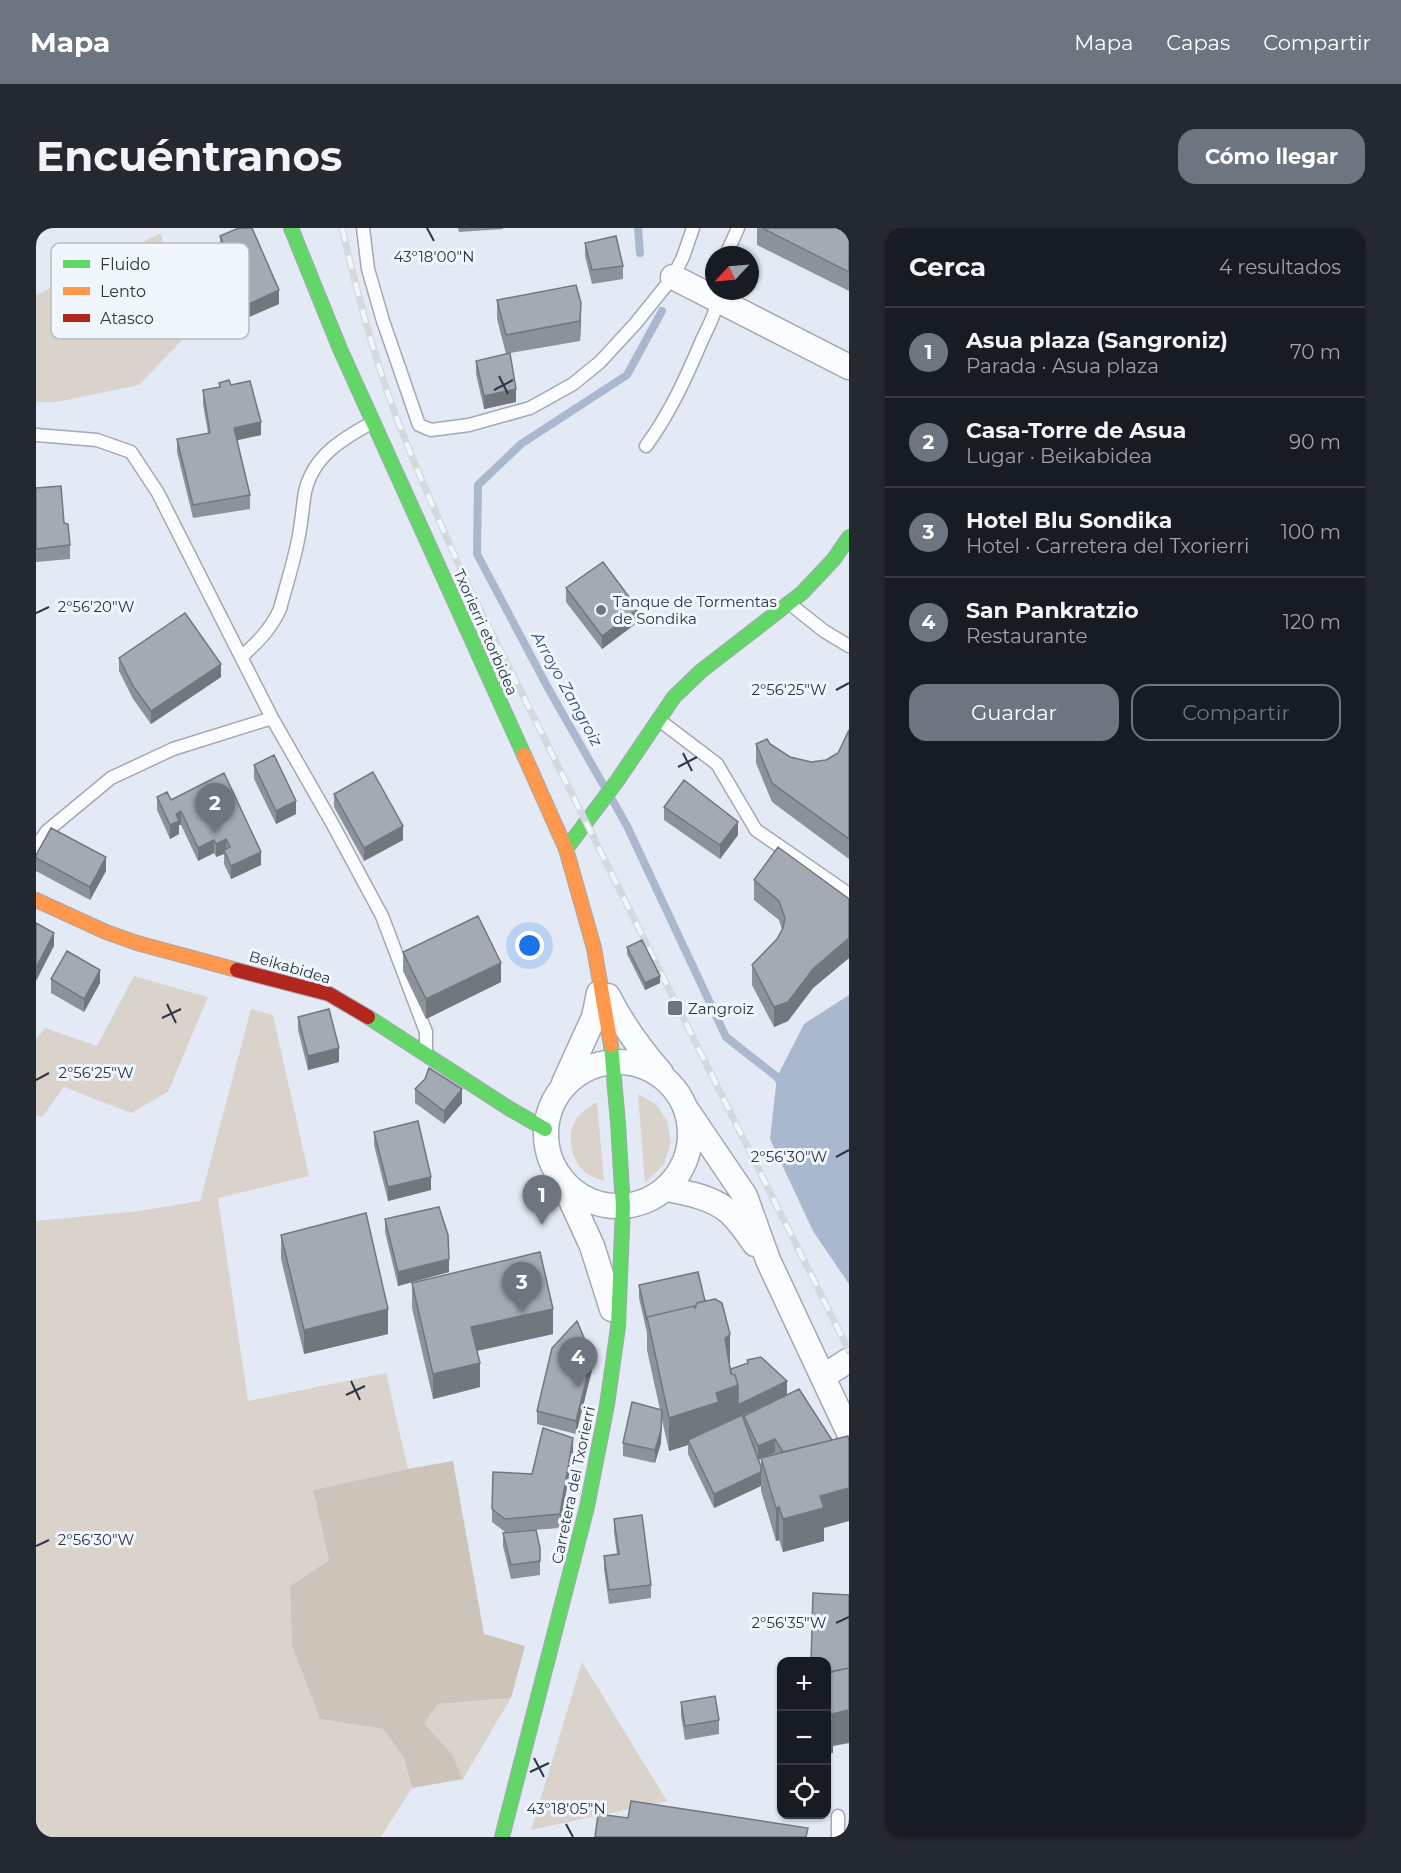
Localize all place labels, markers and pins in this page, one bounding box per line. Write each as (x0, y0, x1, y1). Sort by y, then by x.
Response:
place label: Tanque de Tormentas de Sondika (613, 592, 777, 628)
marker: Tanque de Tormentas de Sondika (594, 603, 608, 617)
pin: 2 (196, 784, 234, 833)
marker: Zangroiz (666, 999, 684, 1017)
place label: Zangroiz (688, 999, 754, 1018)
pin: 1 (522, 1176, 562, 1225)
pin: 3 (502, 1262, 542, 1312)
pin: 4 (558, 1338, 598, 1387)

